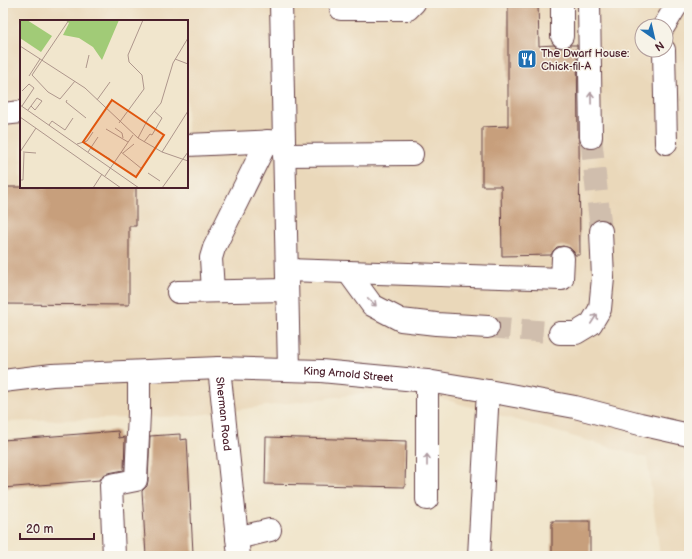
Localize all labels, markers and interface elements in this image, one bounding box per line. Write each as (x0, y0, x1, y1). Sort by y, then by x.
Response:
north arrow (634, 18, 674, 58)
inset map (20, 20, 188, 188)
text: N (652, 38, 666, 54)
place label: The Dwarf House: Chick-fil-A (541, 47, 629, 73)
restaurant icon: The Dwarf House: Chick-fil-A (516, 48, 538, 70)
one-way arrow (587, 92, 594, 105)
one-way arrow (367, 298, 377, 307)
one-way arrow (590, 314, 598, 325)
street label: King Arnold Street (303, 364, 394, 385)
street label: Sherman Road (213, 376, 234, 451)
one-way arrow (423, 454, 431, 467)
scale bar (20, 515, 94, 541)
text: 20 m (26, 522, 53, 537)

